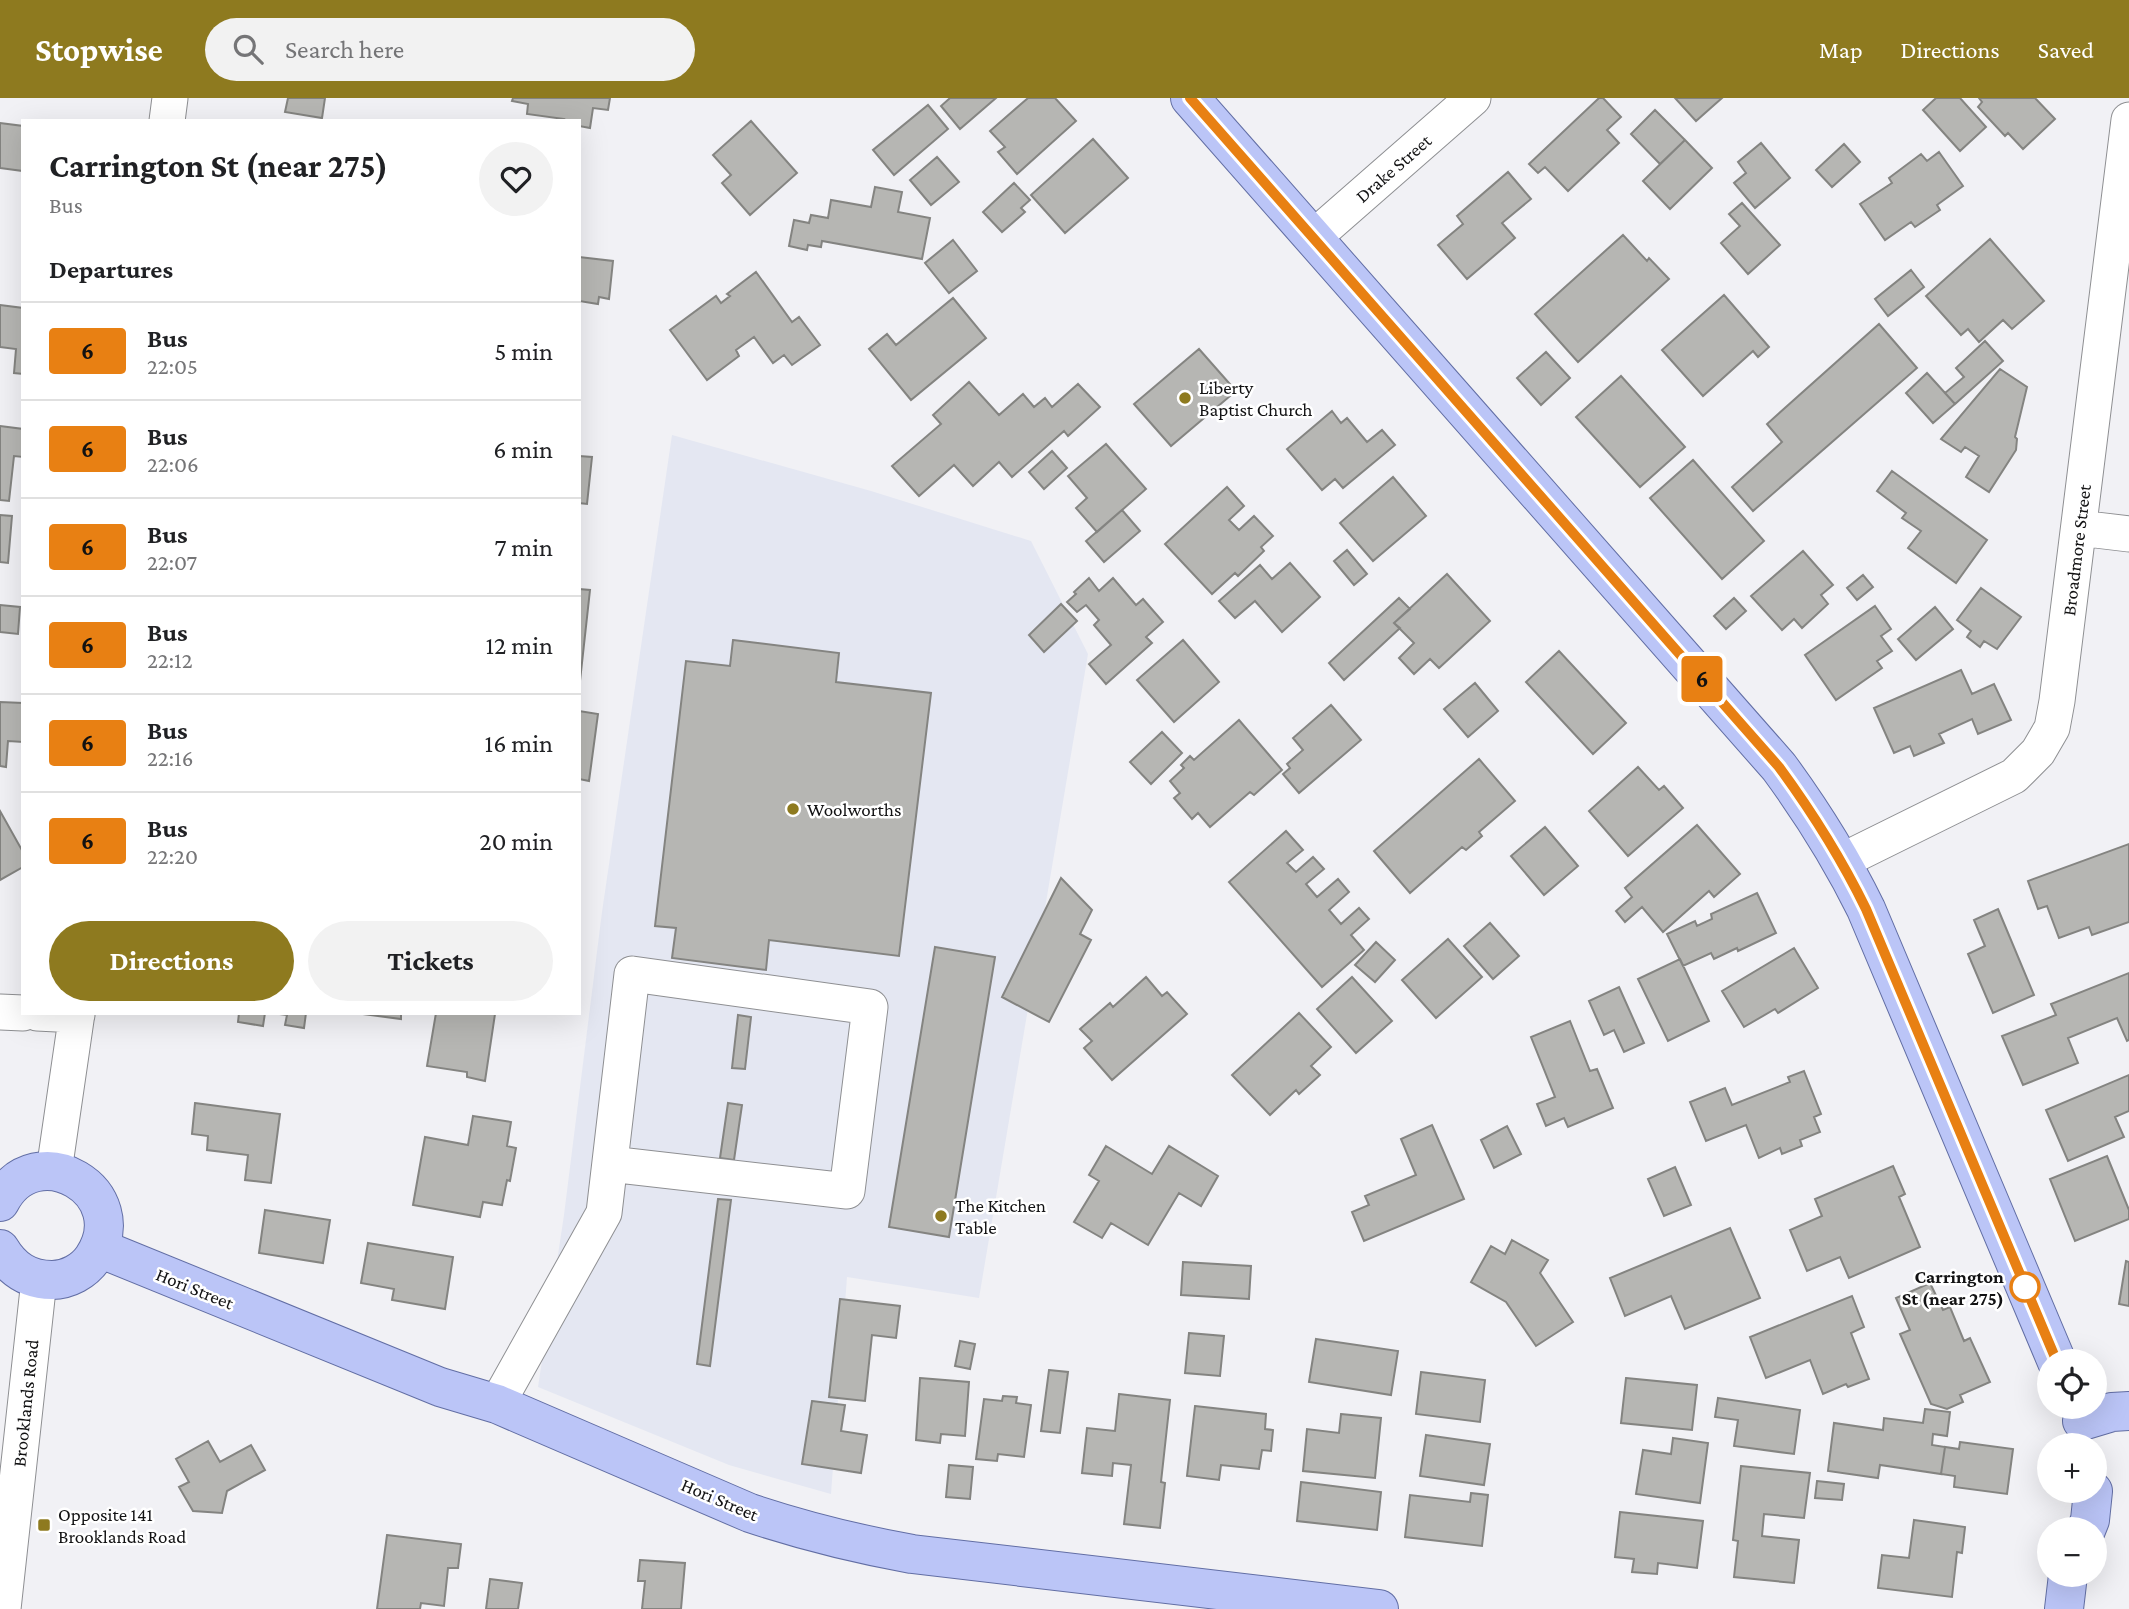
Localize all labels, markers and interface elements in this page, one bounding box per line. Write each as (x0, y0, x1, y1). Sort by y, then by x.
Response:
search box (205, 18, 695, 81)
icon: search (229, 30, 267, 68)
text: Stopwise (35, 31, 163, 68)
text: Search here (285, 35, 404, 64)
text: Map (1819, 36, 1863, 63)
text: Directions (1901, 36, 2000, 63)
text: Saved (2038, 36, 2094, 63)
street label: Drake Street (1351, 129, 1436, 207)
button: heart (479, 142, 553, 216)
text: Carrington St (near 275) (49, 147, 388, 184)
text: Bus (49, 192, 83, 218)
text: Departures (49, 255, 173, 284)
text: Bus (147, 324, 188, 353)
text: 6 (81, 337, 94, 364)
text: 5 min (494, 337, 553, 366)
text: 22:05 (147, 353, 198, 379)
place label: Liberty Baptist Church (1199, 377, 1313, 420)
marker: Liberty Baptist Church (1177, 390, 1193, 406)
text: Bus (147, 422, 188, 451)
text: 6 (81, 435, 94, 462)
text: 6 min (493, 435, 553, 464)
text: 22:06 (147, 451, 199, 477)
street label: Broadmore Street (2058, 482, 2095, 617)
text: Bus (147, 520, 188, 549)
text: 6 (81, 533, 94, 560)
text: 7 min (494, 533, 553, 562)
text: 22:07 (147, 549, 197, 575)
text: Bus (147, 618, 188, 647)
text: 6 (81, 631, 94, 658)
text: 12 min (485, 631, 553, 660)
text: 22:12 (147, 647, 193, 673)
line badge: 6 (1679, 656, 1725, 702)
text: 6 (1695, 665, 1709, 692)
text: Bus (147, 716, 188, 745)
text: 6 (81, 729, 94, 756)
text: 16 min (485, 729, 553, 758)
text: 22:16 (147, 745, 193, 771)
place label: Woolworths (807, 799, 901, 820)
marker: Woolworths (785, 801, 801, 817)
text: Bus (147, 814, 188, 843)
text: 6 (81, 827, 94, 854)
text: 20 min (479, 827, 553, 856)
text: 22:20 (147, 843, 198, 869)
button: Directions (49, 921, 294, 1001)
button: Tickets (308, 921, 553, 1001)
place label: The Kitchen Table (955, 1195, 1046, 1238)
marker: The Kitchen Table (933, 1208, 949, 1224)
street label: Hori Street (153, 1263, 237, 1314)
place label: Carrington St (near 275) (1902, 1266, 2004, 1310)
marker: Carrington St (near 275) (2010, 1272, 2040, 1302)
street label: Brooklands Road (8, 1338, 43, 1468)
map controls (2037, 1349, 2107, 1587)
button: locate (2037, 1349, 2107, 1419)
button: + (2037, 1433, 2107, 1503)
street label: Hori Street (678, 1474, 762, 1525)
place label: Opposite 141 Brooklands Road (58, 1504, 186, 1547)
marker: Opposite 141 Brooklands Road (36, 1517, 52, 1533)
button: − (2037, 1517, 2107, 1587)

